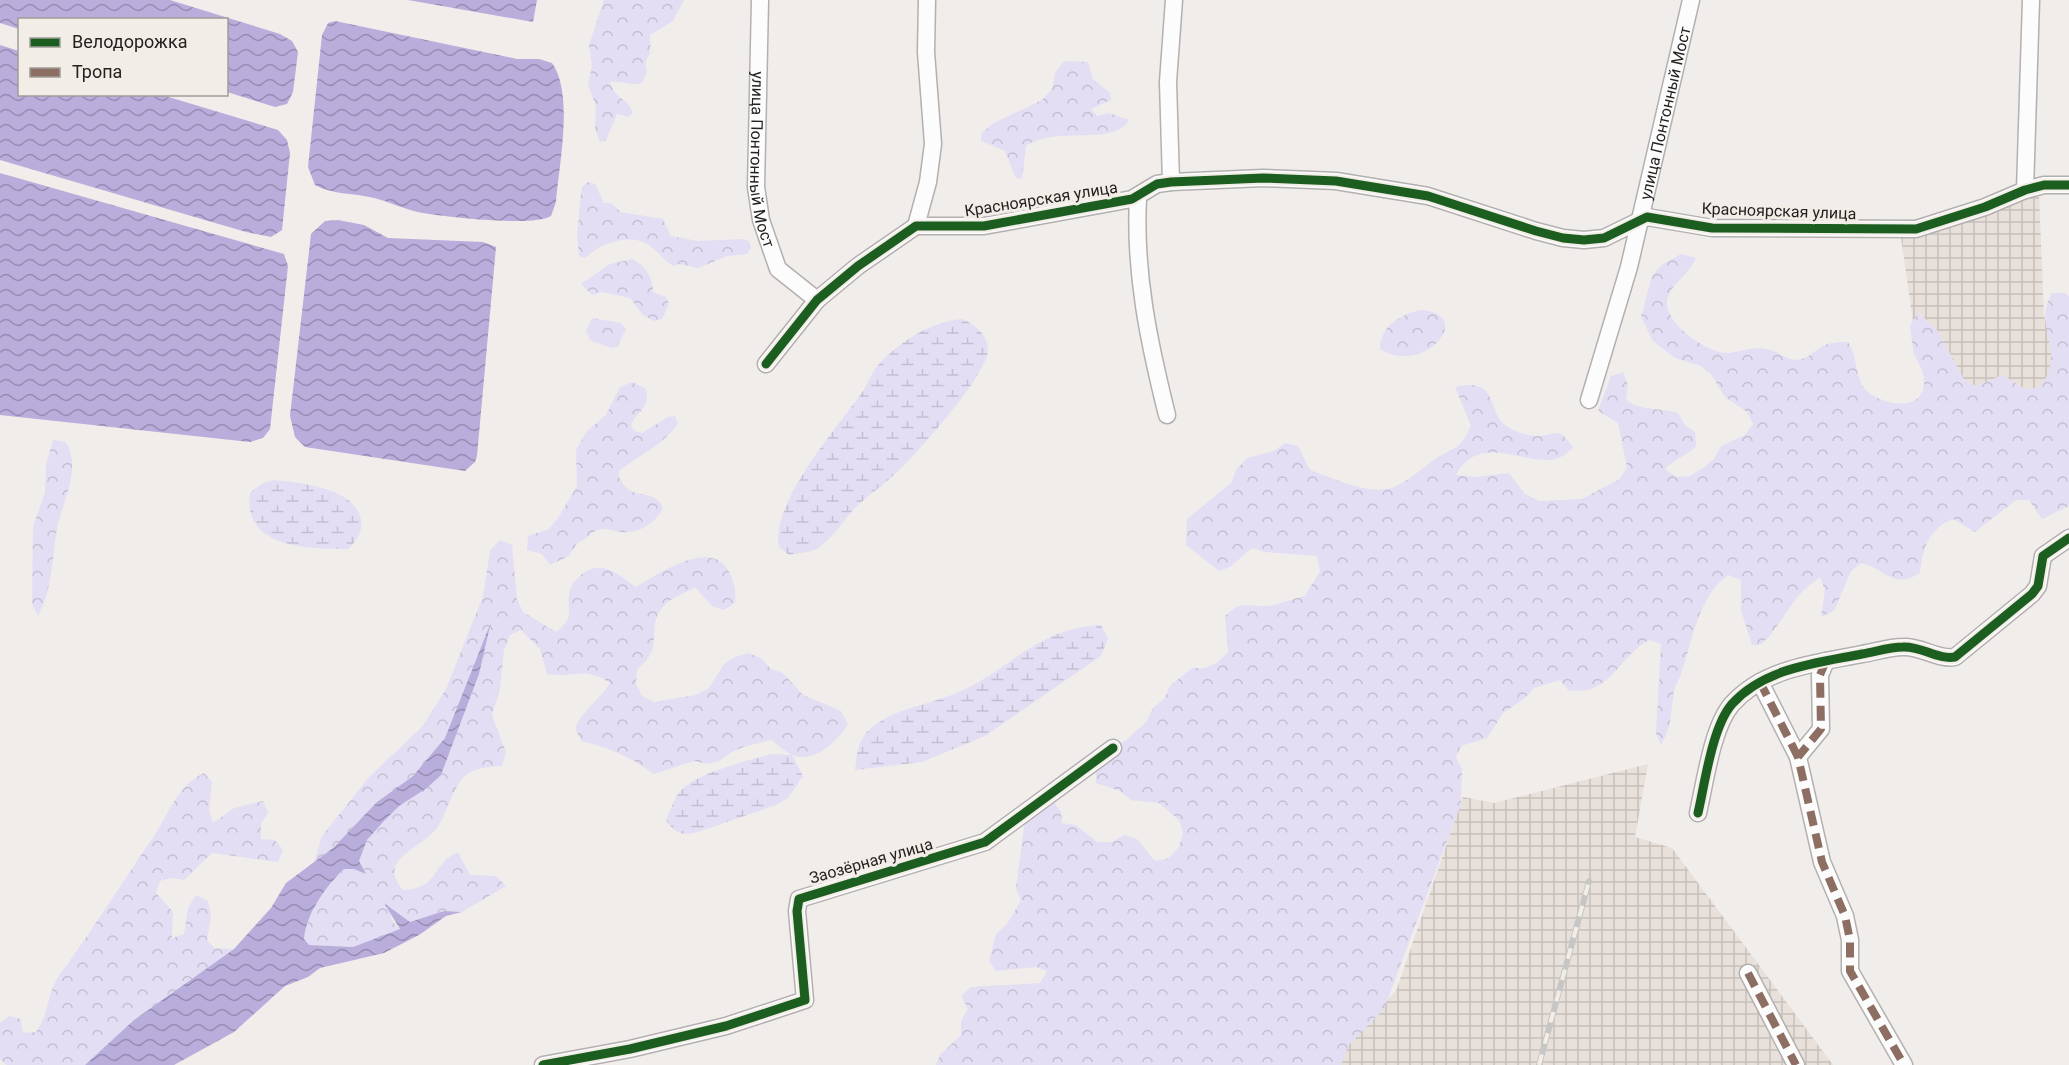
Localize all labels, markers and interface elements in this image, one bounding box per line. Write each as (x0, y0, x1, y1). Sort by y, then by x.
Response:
legend (18, 18, 228, 96)
street label: улица Понтонный Мост (1635, 24, 1694, 202)
text: Велодорожка (72, 31, 187, 52)
text: Тропа (72, 61, 122, 82)
street label: улица Понтонный Мост (746, 71, 779, 250)
street label: Красноярская улица (963, 178, 1119, 220)
street label: Красноярская улица (1701, 199, 1857, 223)
street label: Заозёрная улица (807, 834, 935, 888)

